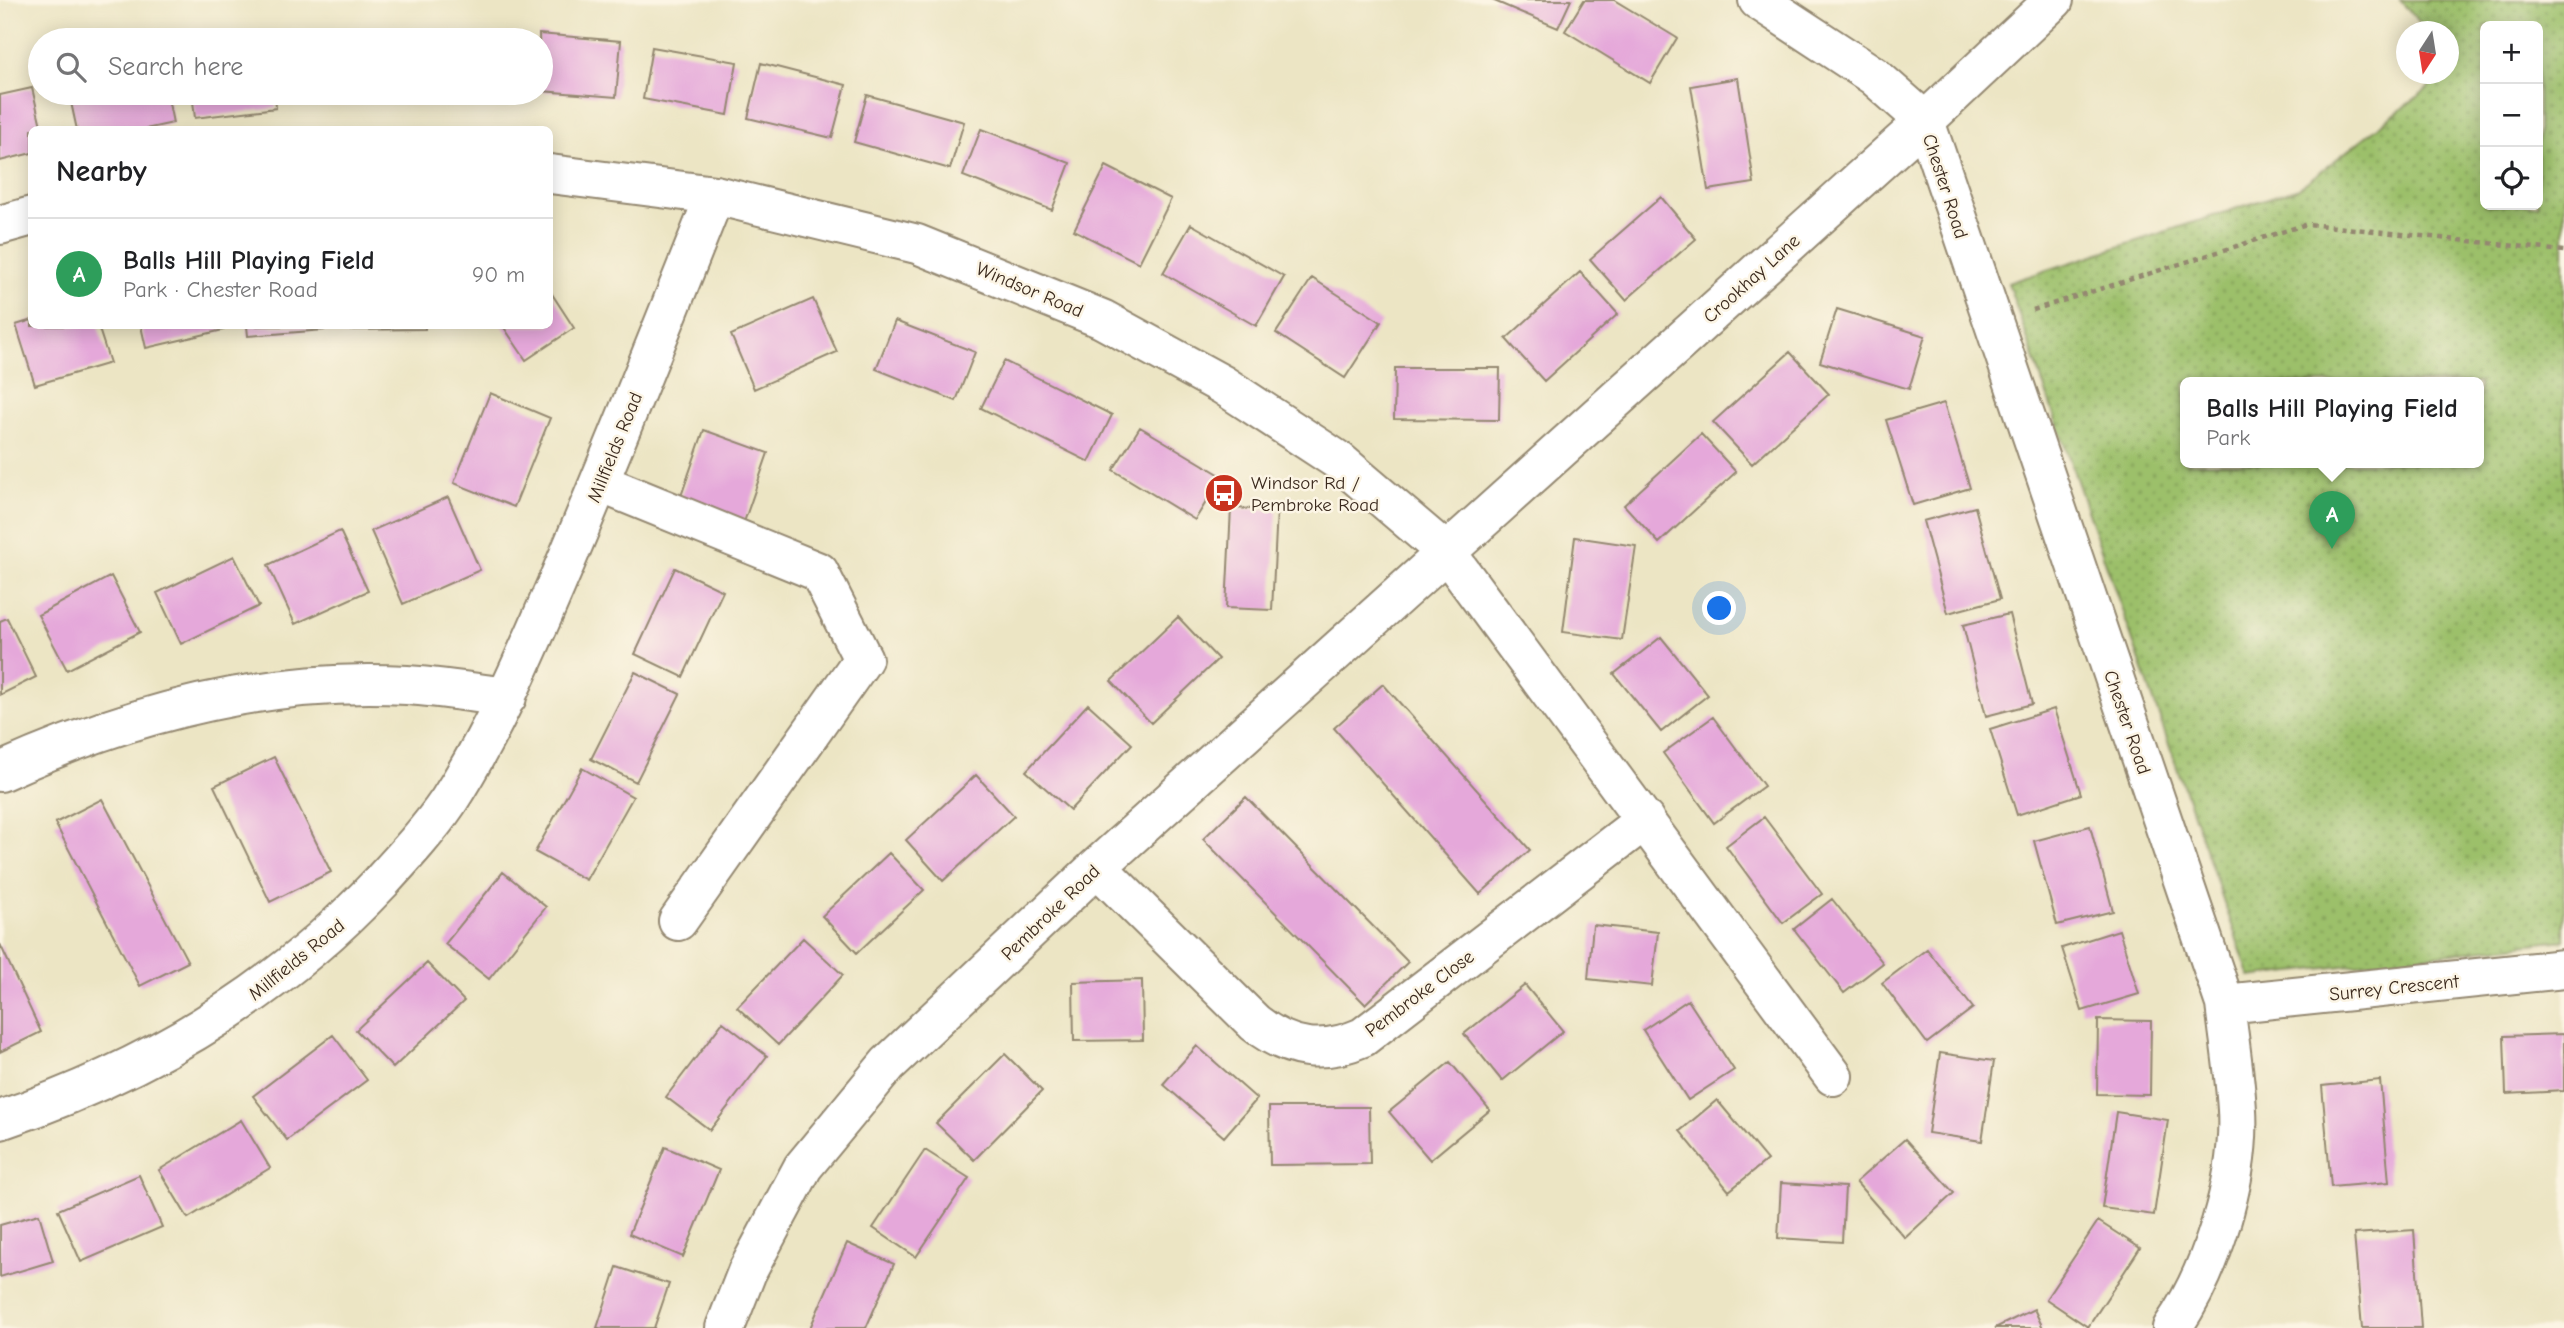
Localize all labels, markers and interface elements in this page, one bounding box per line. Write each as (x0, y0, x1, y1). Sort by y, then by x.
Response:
north arrow (2396, 21, 2459, 84)
map controls (2480, 21, 2543, 210)
button: + (2480, 21, 2543, 84)
search box (28, 28, 553, 105)
icon: search (52, 48, 90, 86)
text: Search here (108, 52, 243, 82)
button: − (2480, 84, 2543, 147)
street label: Chester Road (1918, 131, 1972, 241)
button: locate (2480, 147, 2543, 210)
text: Nearby (56, 154, 147, 189)
street label: Crookhay Lane (1699, 230, 1804, 328)
text: Balls Hill Playing Field (123, 246, 375, 276)
street label: Windsor Road (973, 257, 1086, 322)
text: A (73, 261, 85, 288)
text: 90 m (472, 261, 525, 288)
text: Park · Chester Road (123, 276, 318, 303)
popup (2180, 377, 2484, 468)
street label: Millfields Road (583, 389, 647, 506)
text: Balls Hill Playing Field (2206, 394, 2458, 424)
text: Park (2206, 424, 2250, 451)
bus stop icon: Windsor Rd / Pembroke Road (1203, 472, 1245, 514)
place label: Windsor Rd / Pembroke Road (1251, 472, 1379, 516)
pin: A (2309, 491, 2355, 549)
your location (1702, 591, 1736, 625)
street label: Chester Road (2099, 667, 2155, 777)
street label: Pembroke Road (997, 860, 1104, 965)
street label: Millfields Road (244, 914, 349, 1005)
street label: Pembroke Close (1361, 946, 1478, 1042)
street label: Surrey Crescent (2328, 970, 2461, 1006)

